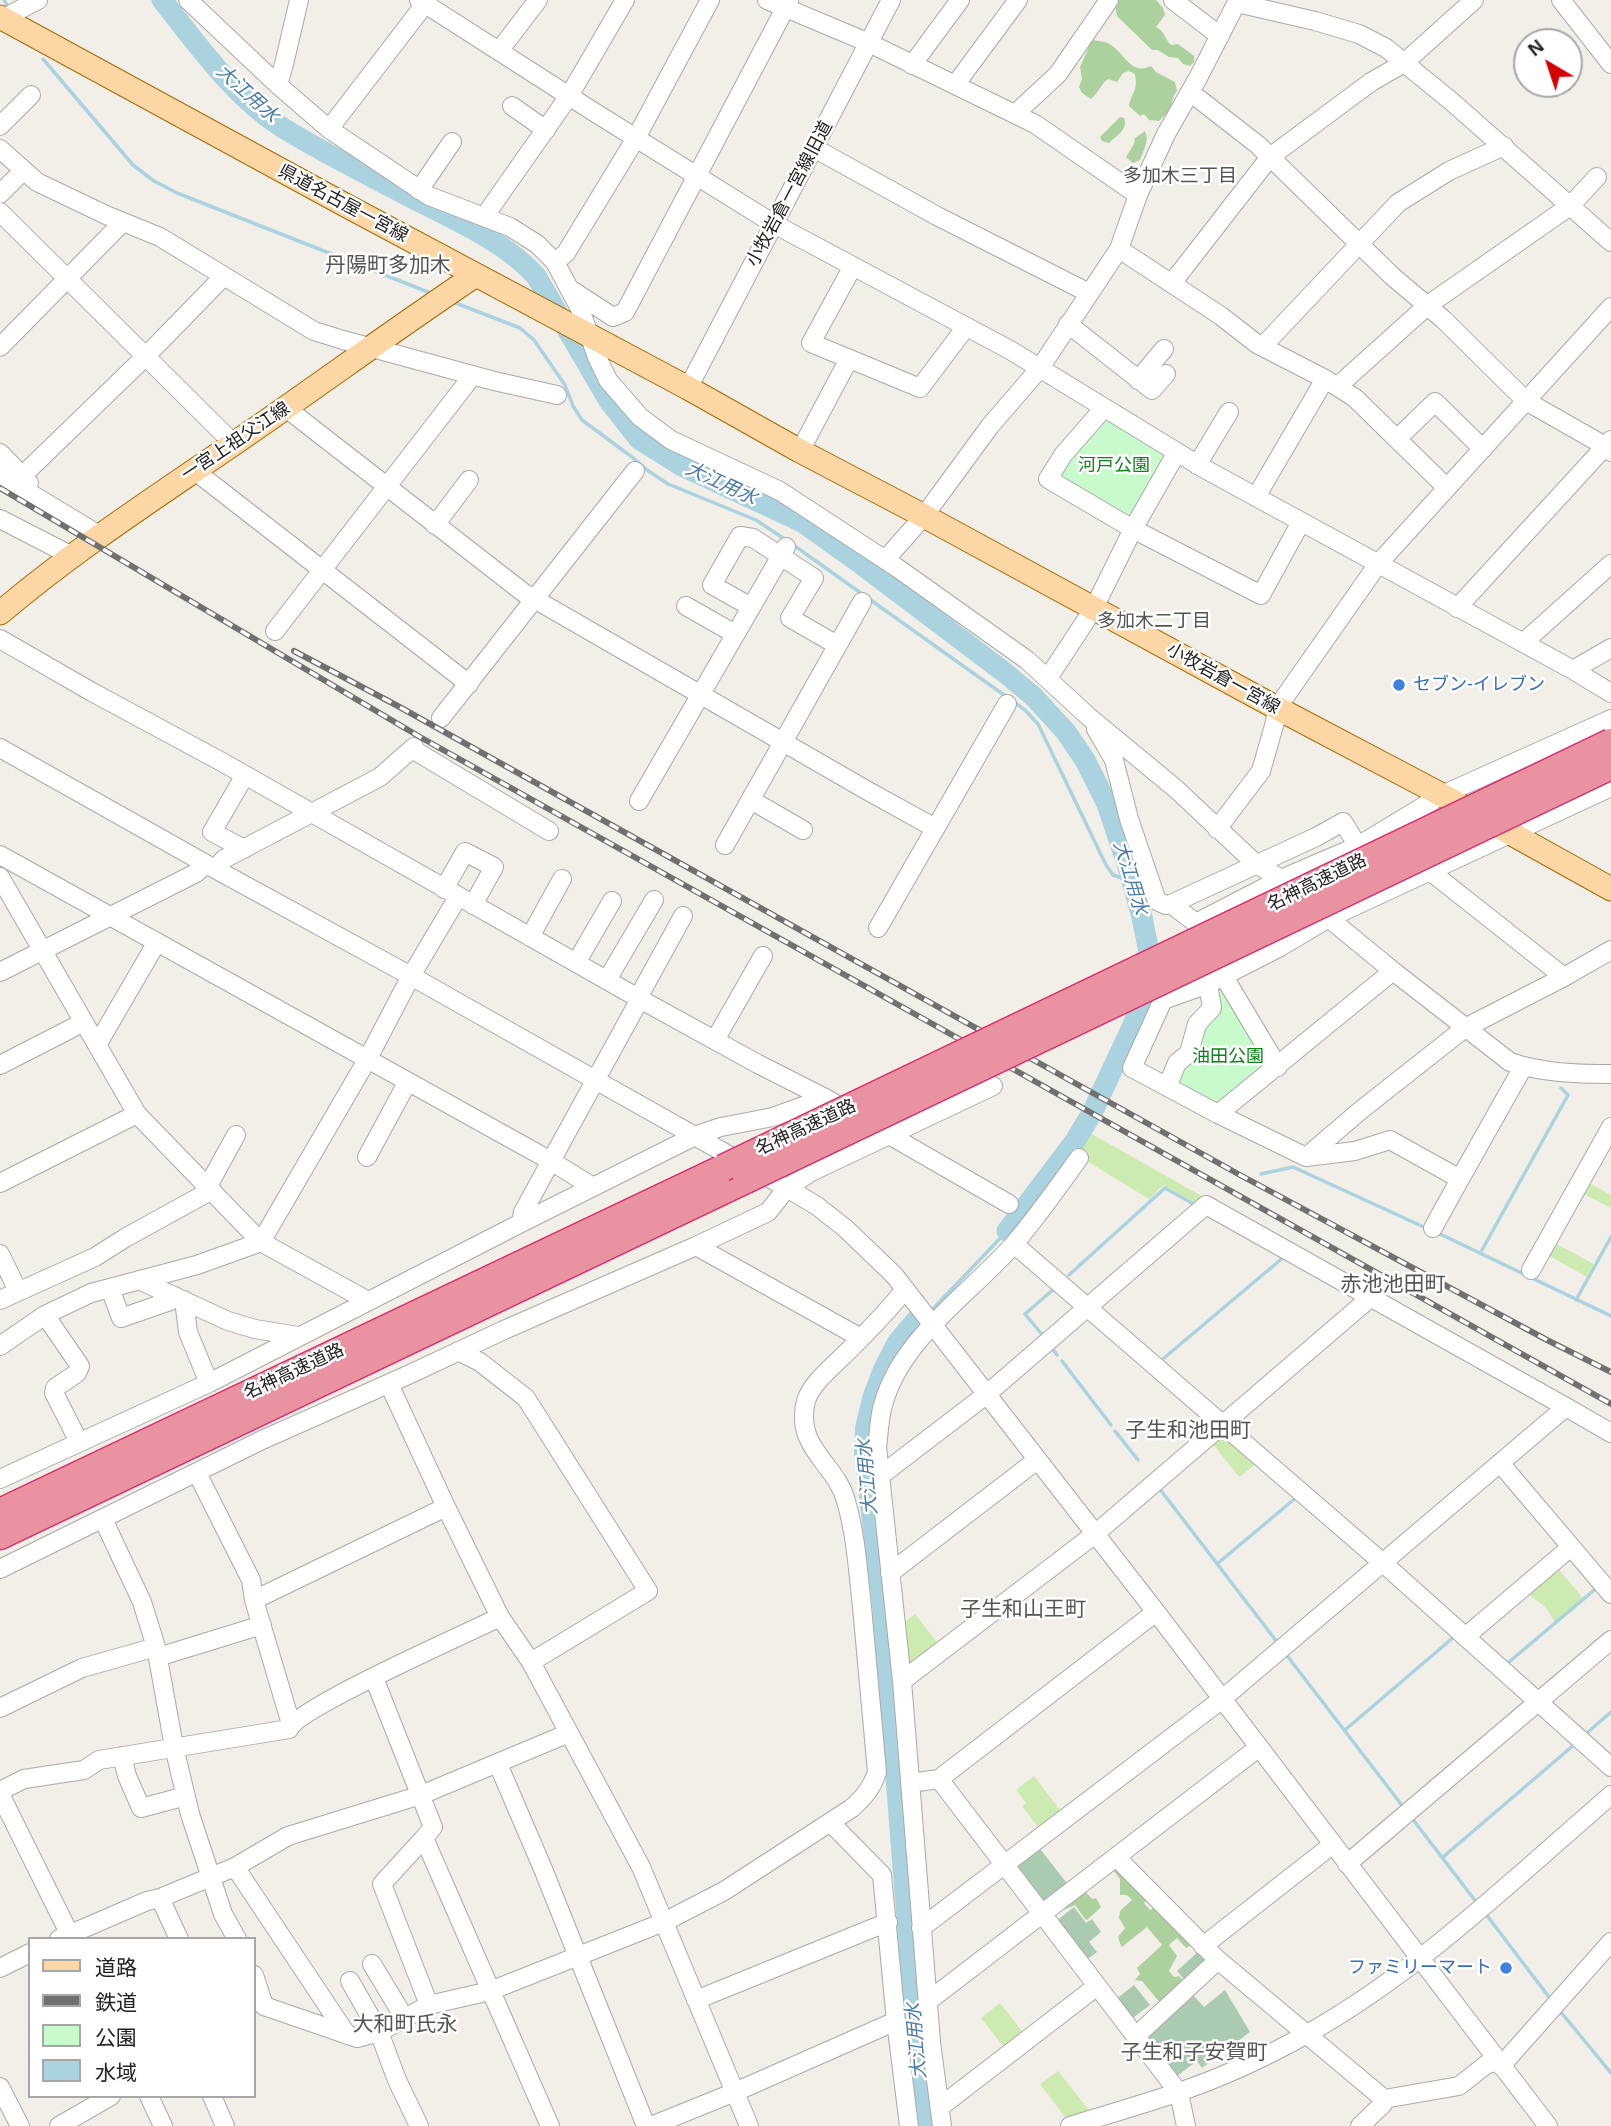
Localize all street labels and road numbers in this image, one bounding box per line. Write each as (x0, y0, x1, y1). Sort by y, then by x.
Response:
street label: 小牧岩倉一宮線旧道 (742, 117, 838, 271)
street label: 県道名古屋一宮線 (274, 161, 412, 247)
street label: 一宮上祖父江線 (178, 398, 294, 486)
street label: 小牧岩倉一宮線 (1163, 639, 1283, 719)
street label: 名神高速道路 (1264, 850, 1370, 916)
street label: 名神高速道路 (752, 1095, 860, 1161)
street label: 名神高速道路 (240, 1339, 348, 1405)

